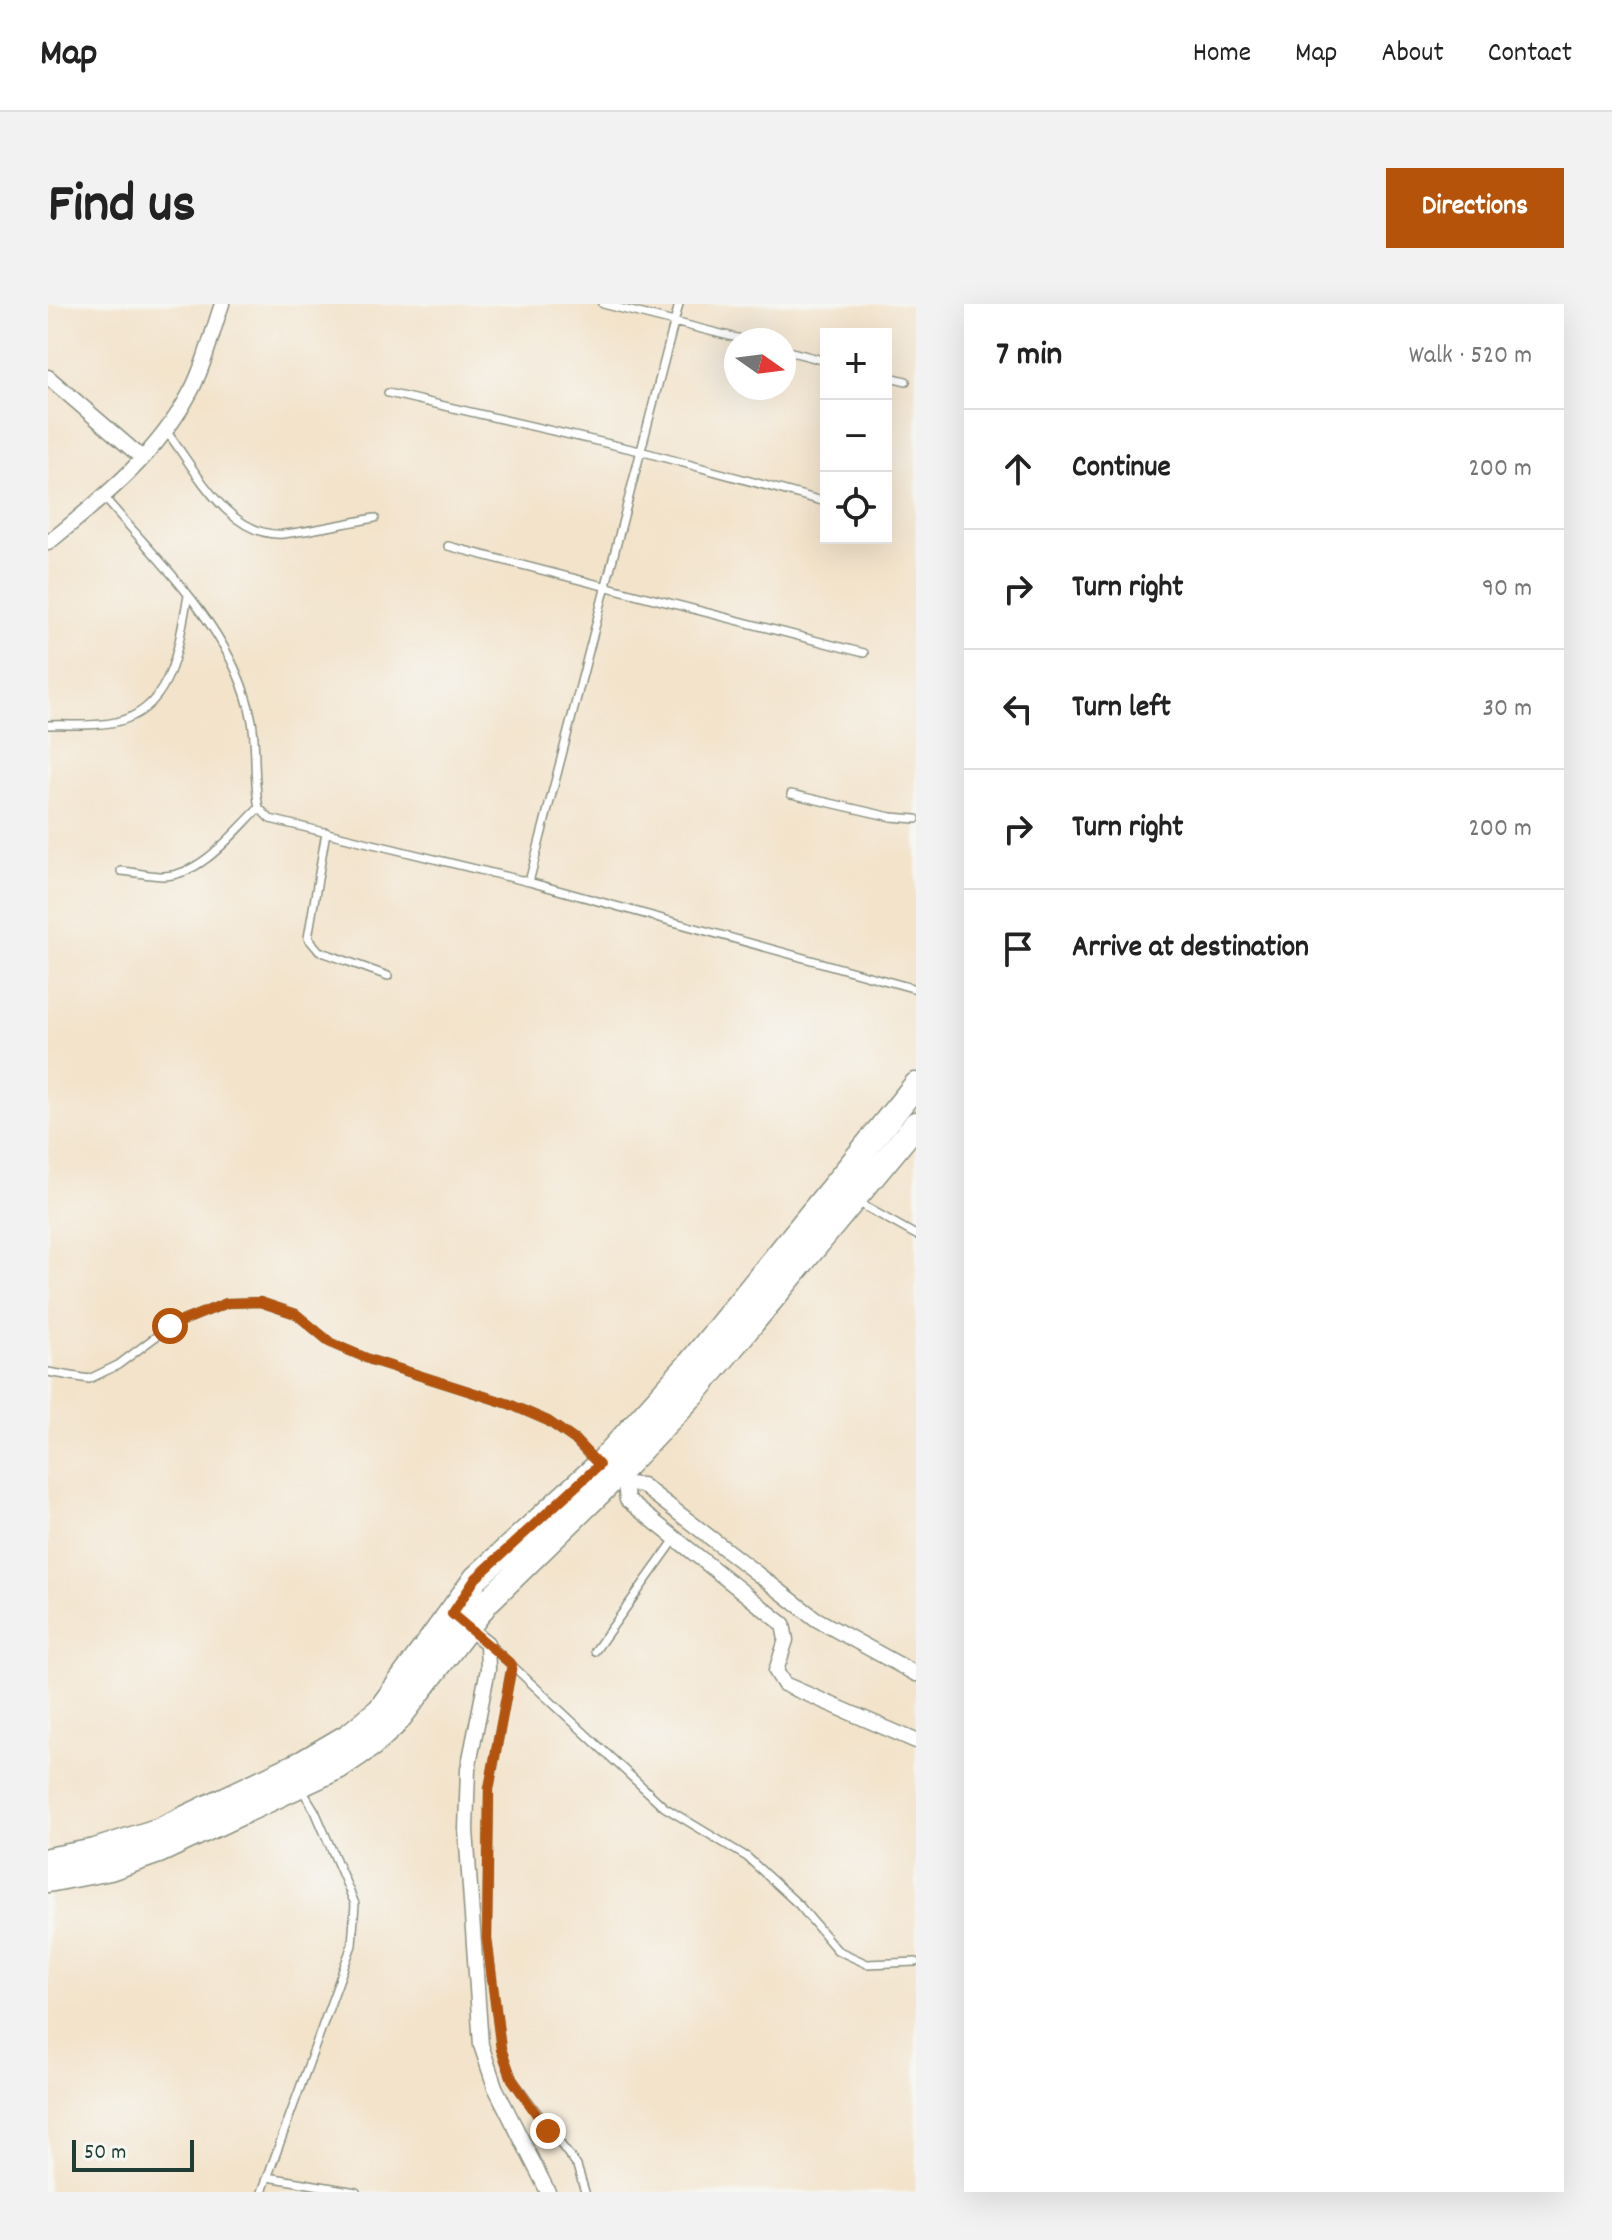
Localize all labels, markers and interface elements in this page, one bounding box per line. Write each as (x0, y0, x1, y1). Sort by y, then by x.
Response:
text: Map (40, 28, 98, 83)
text: Home (1193, 35, 1251, 75)
text: Map (1295, 35, 1337, 75)
text: About (1381, 35, 1444, 75)
text: Contact (1488, 35, 1572, 75)
text: Find us (48, 168, 196, 248)
button: Directions (1386, 168, 1564, 248)
north arrow (724, 328, 796, 400)
map controls (820, 328, 892, 544)
button: + (820, 328, 892, 400)
text: 7 min (996, 332, 1062, 381)
text: Walk · 520 m (1409, 338, 1532, 375)
button: − (820, 400, 892, 472)
icon: ahead (996, 447, 1040, 491)
text: Continue (1072, 448, 1171, 491)
text: 200 m (1468, 451, 1532, 488)
button: locate (820, 472, 892, 544)
icon: right (996, 567, 1040, 611)
text: Turn right (1072, 568, 1183, 611)
text: 90 m (1482, 571, 1532, 608)
icon: left (996, 687, 1040, 731)
text: Turn left (1072, 688, 1171, 731)
text: 30 m (1482, 691, 1532, 728)
icon: right (996, 807, 1040, 851)
text: Turn right (1072, 808, 1183, 851)
text: 200 m (1468, 811, 1532, 848)
icon: arrive (996, 927, 1040, 971)
text: Arrive at destination (1072, 928, 1309, 971)
route start (152, 1308, 188, 1344)
route end (530, 2113, 566, 2149)
scale bar (72, 2136, 194, 2172)
text: 50 m (84, 2138, 126, 2169)

